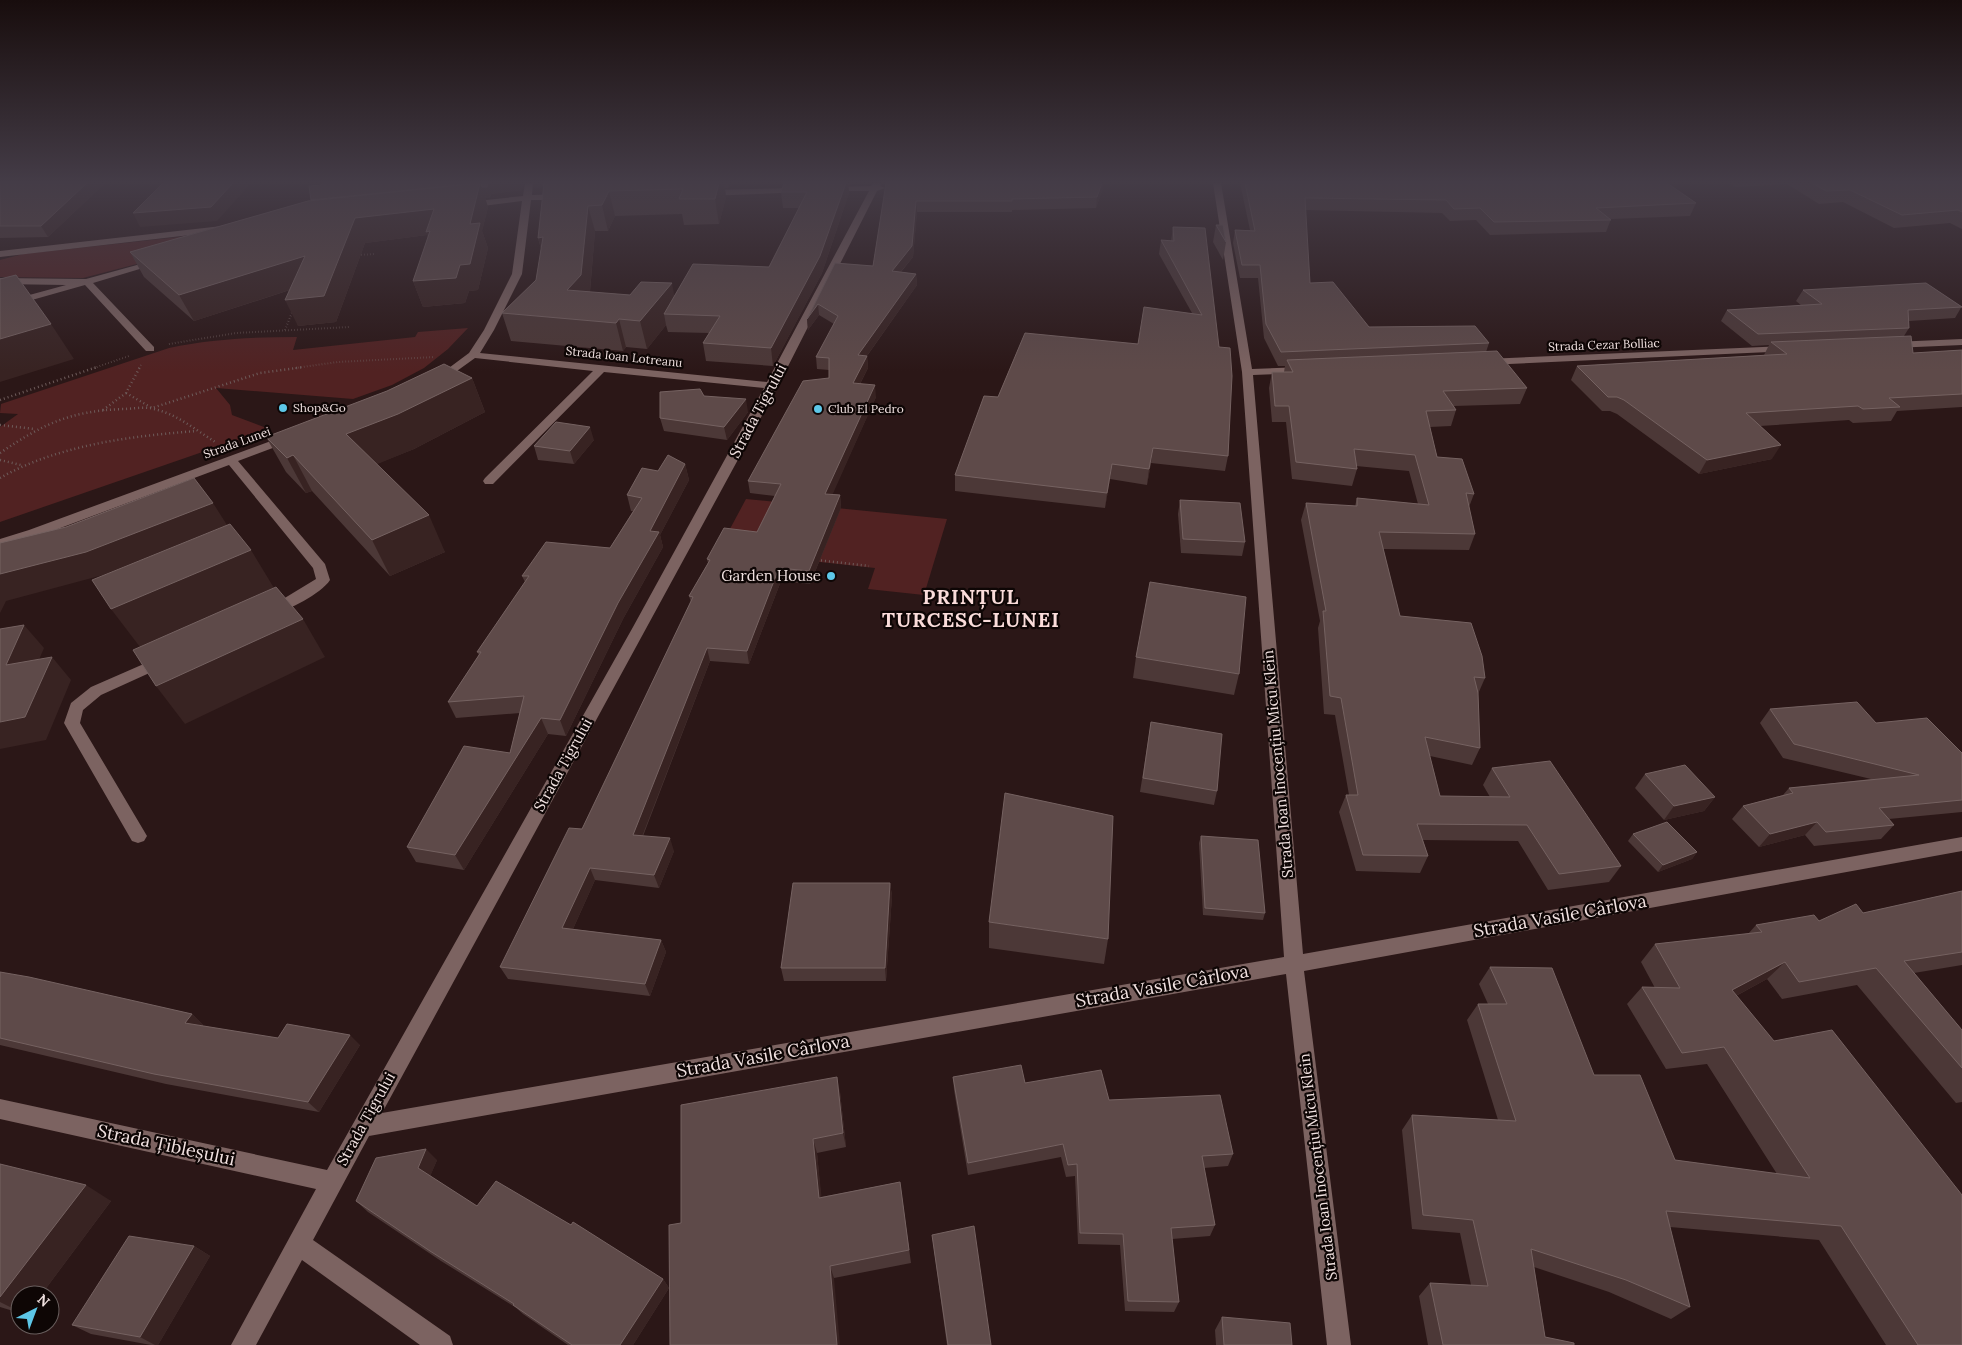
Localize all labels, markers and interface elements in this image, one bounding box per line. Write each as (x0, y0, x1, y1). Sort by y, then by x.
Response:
street label: Strada Cezar Bolliac (1548, 335, 1660, 354)
street label: Strada Ioan Lotreanu (565, 343, 683, 370)
street label: Strada Tigrului (725, 360, 790, 461)
place label: Shop&Go (293, 400, 346, 415)
place label: Club El Pedro (828, 401, 904, 416)
marker: Shop&Go (277, 402, 289, 414)
marker: Club El Pedro (812, 403, 824, 415)
street label: Strada Lunei (201, 423, 273, 462)
place label: Garden House (721, 566, 821, 585)
marker: Garden House (825, 570, 837, 582)
district label: PRINȚUL TURCESC-LUNEI (882, 584, 1060, 632)
street label: Strada Ioan Inocențiu Micu Klein (1258, 649, 1297, 879)
street label: Strada Tigrului (529, 715, 596, 815)
street label: Strada Vasile Cârlova (1472, 889, 1648, 942)
street label: Strada Vasile Cârlova (1074, 959, 1250, 1012)
street label: Strada Vasile Cârlova (675, 1029, 851, 1082)
street label: Strada Ioan Inocențiu Micu Klein (1294, 1052, 1341, 1282)
street label: Strada Tigrului (332, 1069, 399, 1169)
street label: Strada Țibleșului (95, 1119, 237, 1170)
north arrow (10, 1285, 60, 1335)
text: N (34, 1290, 54, 1311)

